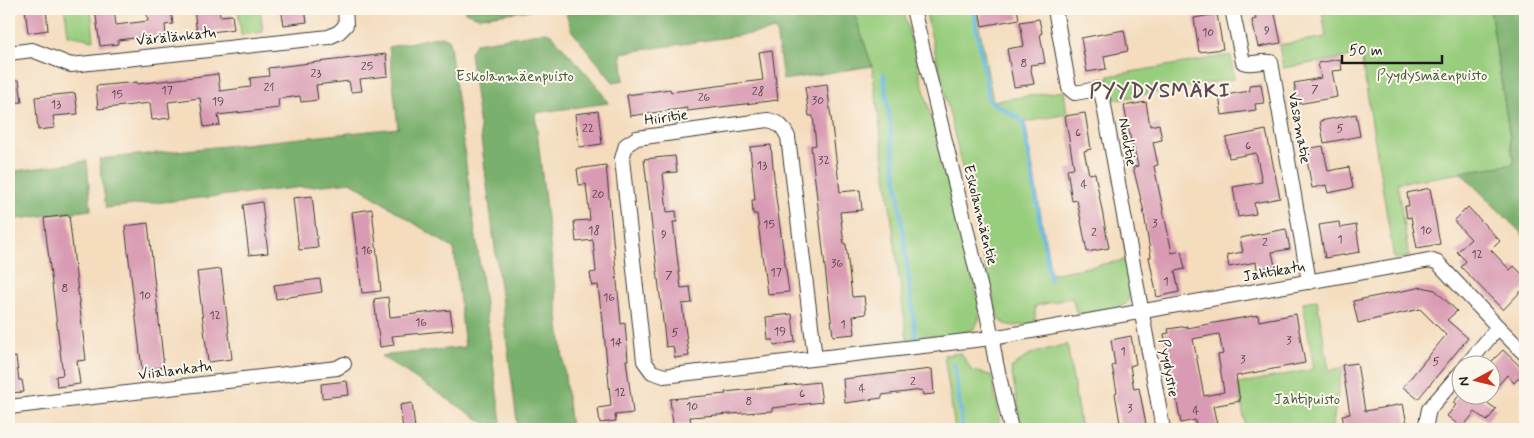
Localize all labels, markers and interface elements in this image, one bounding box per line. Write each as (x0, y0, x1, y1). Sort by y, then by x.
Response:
street label: Värälänkatu (135, 23, 218, 51)
house number: 9 (1264, 23, 1270, 39)
house number: 10 (1202, 25, 1214, 41)
scale bar (1342, 32, 1442, 64)
text: 50 m (1349, 41, 1383, 61)
house number: 8 (1021, 56, 1027, 72)
house number: 25 (361, 59, 373, 75)
house number: 23 (311, 66, 321, 82)
park label: Pyydysmäenpuisto (1377, 66, 1487, 86)
park label: Eskolanmäenpuisto (456, 67, 574, 87)
district label: PYYDYSMÄKI (1090, 78, 1230, 105)
house number: 21 (263, 80, 275, 96)
house number: 7 (1311, 82, 1319, 98)
house number: 17 (161, 83, 173, 99)
house number: 28 (752, 84, 764, 100)
house number: 15 (111, 87, 123, 103)
house number: 26 (698, 90, 711, 106)
street label: Vasamatie (1283, 91, 1315, 165)
house number: 30 (812, 93, 824, 109)
house number: 19 (212, 94, 224, 110)
house number: 13 (51, 97, 61, 113)
street label: Hiiritie (643, 105, 689, 131)
street label: Nuolitie (1113, 116, 1141, 168)
house number: 22 (582, 121, 594, 137)
house number: 5 (1336, 121, 1344, 137)
house number: 6 (1075, 125, 1081, 141)
house number: 6 (1245, 138, 1251, 154)
house number: 32 (818, 153, 830, 169)
house number: 13 (757, 158, 767, 174)
street label: Eskolanmäentie (958, 163, 1002, 267)
house number: 4 (1081, 177, 1088, 193)
house number: 20 (592, 187, 605, 203)
house number: 3 (1152, 216, 1158, 232)
house number: 15 (763, 217, 775, 233)
house number: 18 (588, 223, 600, 239)
house number: 10 (1420, 223, 1432, 239)
house number: 2 (1091, 225, 1097, 241)
house number: 9 (661, 227, 667, 243)
house number: 1 (1337, 232, 1343, 248)
house number: 2 (1262, 235, 1268, 251)
house number: 16 (361, 243, 373, 259)
house number: 12 (1471, 247, 1483, 263)
house number: 36 (831, 256, 843, 272)
street label: Jahtikatu (1241, 257, 1307, 287)
house number: 17 (770, 265, 782, 281)
house number: 7 (665, 268, 673, 284)
house number: 1 (1163, 274, 1169, 290)
house number: 8 (62, 281, 68, 297)
house number: 10 (139, 288, 151, 304)
house number: 16 (603, 290, 615, 306)
house number: 12 (209, 308, 221, 324)
house number: 16 (415, 315, 427, 331)
house number: 1 (840, 317, 846, 333)
house number: 19 (774, 324, 786, 340)
house number: 5 (671, 325, 679, 341)
house number: 3 (1286, 333, 1292, 349)
house number: 14 (610, 335, 622, 351)
street label: Pyydystie (1153, 337, 1183, 399)
house number: 1 (1120, 344, 1126, 360)
house number: 3 (1240, 352, 1246, 368)
house number: 5 (1432, 354, 1440, 370)
street label: Viialankatu (137, 356, 214, 385)
north arrow (1452, 356, 1502, 406)
house number: 2 (910, 374, 916, 390)
text: N (1455, 376, 1474, 387)
house number: 4 (859, 381, 866, 397)
house number: 12 (614, 385, 626, 401)
house number: 6 (799, 386, 805, 402)
park label: Jahtipuisto (1274, 390, 1340, 410)
house number: 8 (746, 394, 752, 410)
house number: 10 (686, 399, 698, 415)
house number: 3 (1127, 401, 1133, 417)
house number: 4 (1193, 403, 1200, 419)

